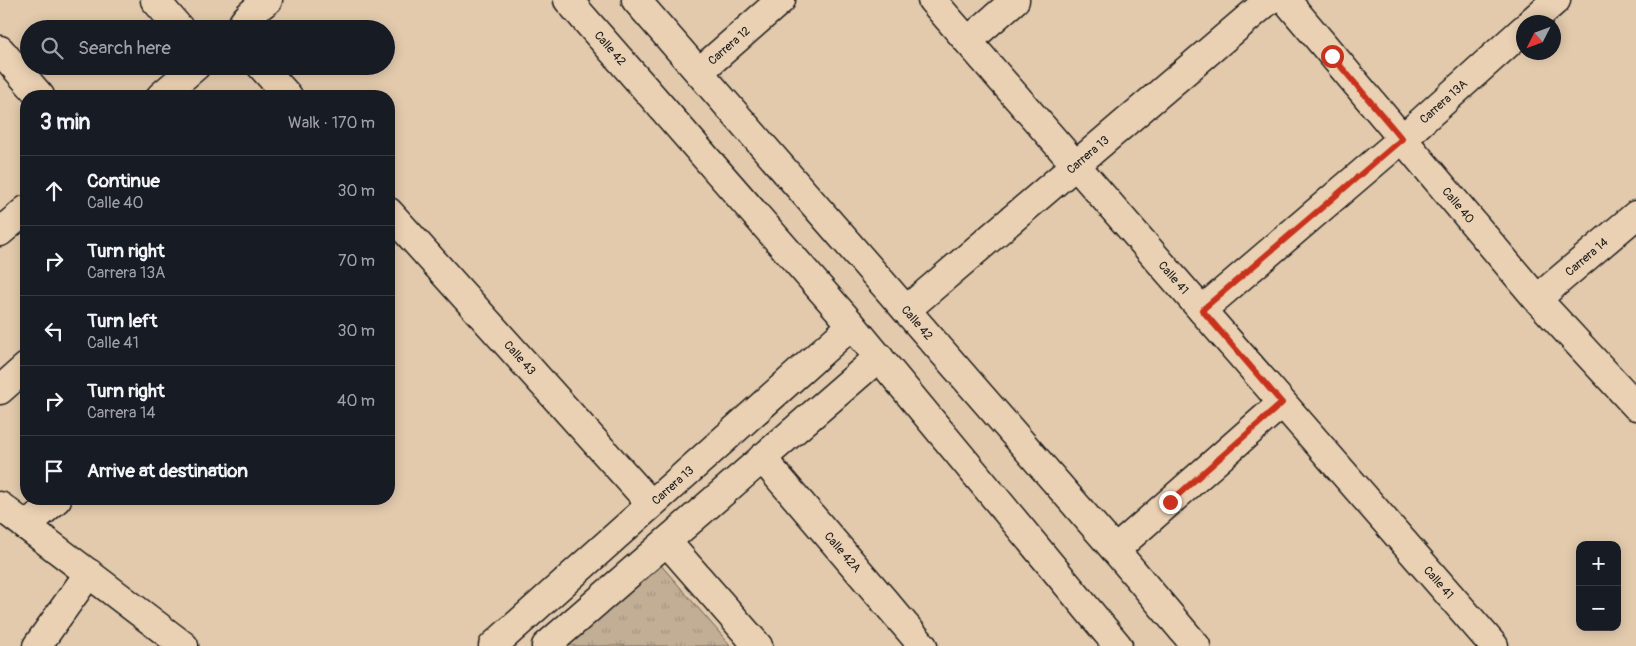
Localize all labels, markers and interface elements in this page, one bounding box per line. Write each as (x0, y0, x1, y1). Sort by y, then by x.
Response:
north arrow (1516, 15, 1561, 60)
search box (20, 20, 395, 75)
street label: Carrera 12 (705, 23, 753, 68)
street label: Calle 42 (591, 28, 629, 69)
icon: search (38, 34, 66, 62)
text: Search here (78, 36, 171, 60)
route start (1321, 45, 1344, 68)
street label: Carrera 13A (1417, 76, 1471, 127)
text: 3 min (40, 109, 90, 136)
text: Walk · 170 m (288, 113, 375, 133)
street label: Carrera 13 (1063, 132, 1112, 177)
text: Continue (87, 169, 160, 193)
icon: ahead (40, 177, 68, 205)
text: 30 m (337, 181, 375, 201)
street label: Calle 40 (1439, 184, 1478, 226)
text: Calle 40 (87, 193, 144, 213)
street label: Carrera 14 (1562, 235, 1611, 279)
text: Turn right (87, 239, 165, 263)
icon: right (40, 247, 68, 275)
text: 70 m (338, 251, 375, 271)
street label: Calle 41 (1155, 258, 1192, 297)
text: Carrera 13A (87, 263, 166, 283)
street label: Calle 42 (898, 302, 936, 343)
text: Turn left (87, 309, 157, 333)
icon: left (40, 317, 68, 345)
text: 30 m (337, 321, 375, 341)
text: Calle 41 (87, 333, 139, 353)
street label: Calle 43 (501, 338, 539, 378)
text: Turn right (87, 379, 165, 403)
icon: right (40, 387, 68, 415)
text: 40 m (337, 391, 375, 411)
text: Carrera 14 (87, 403, 155, 423)
icon: arrive (40, 457, 68, 485)
text: Arrive at destination (87, 459, 248, 483)
street label: Carrera 13 (649, 463, 697, 508)
route end (1159, 491, 1182, 514)
street label: Calle 42A (821, 529, 864, 576)
map controls (1576, 541, 1621, 631)
button: + (1576, 541, 1621, 586)
street label: Calle 41 (1420, 563, 1457, 602)
button: − (1576, 586, 1621, 631)

